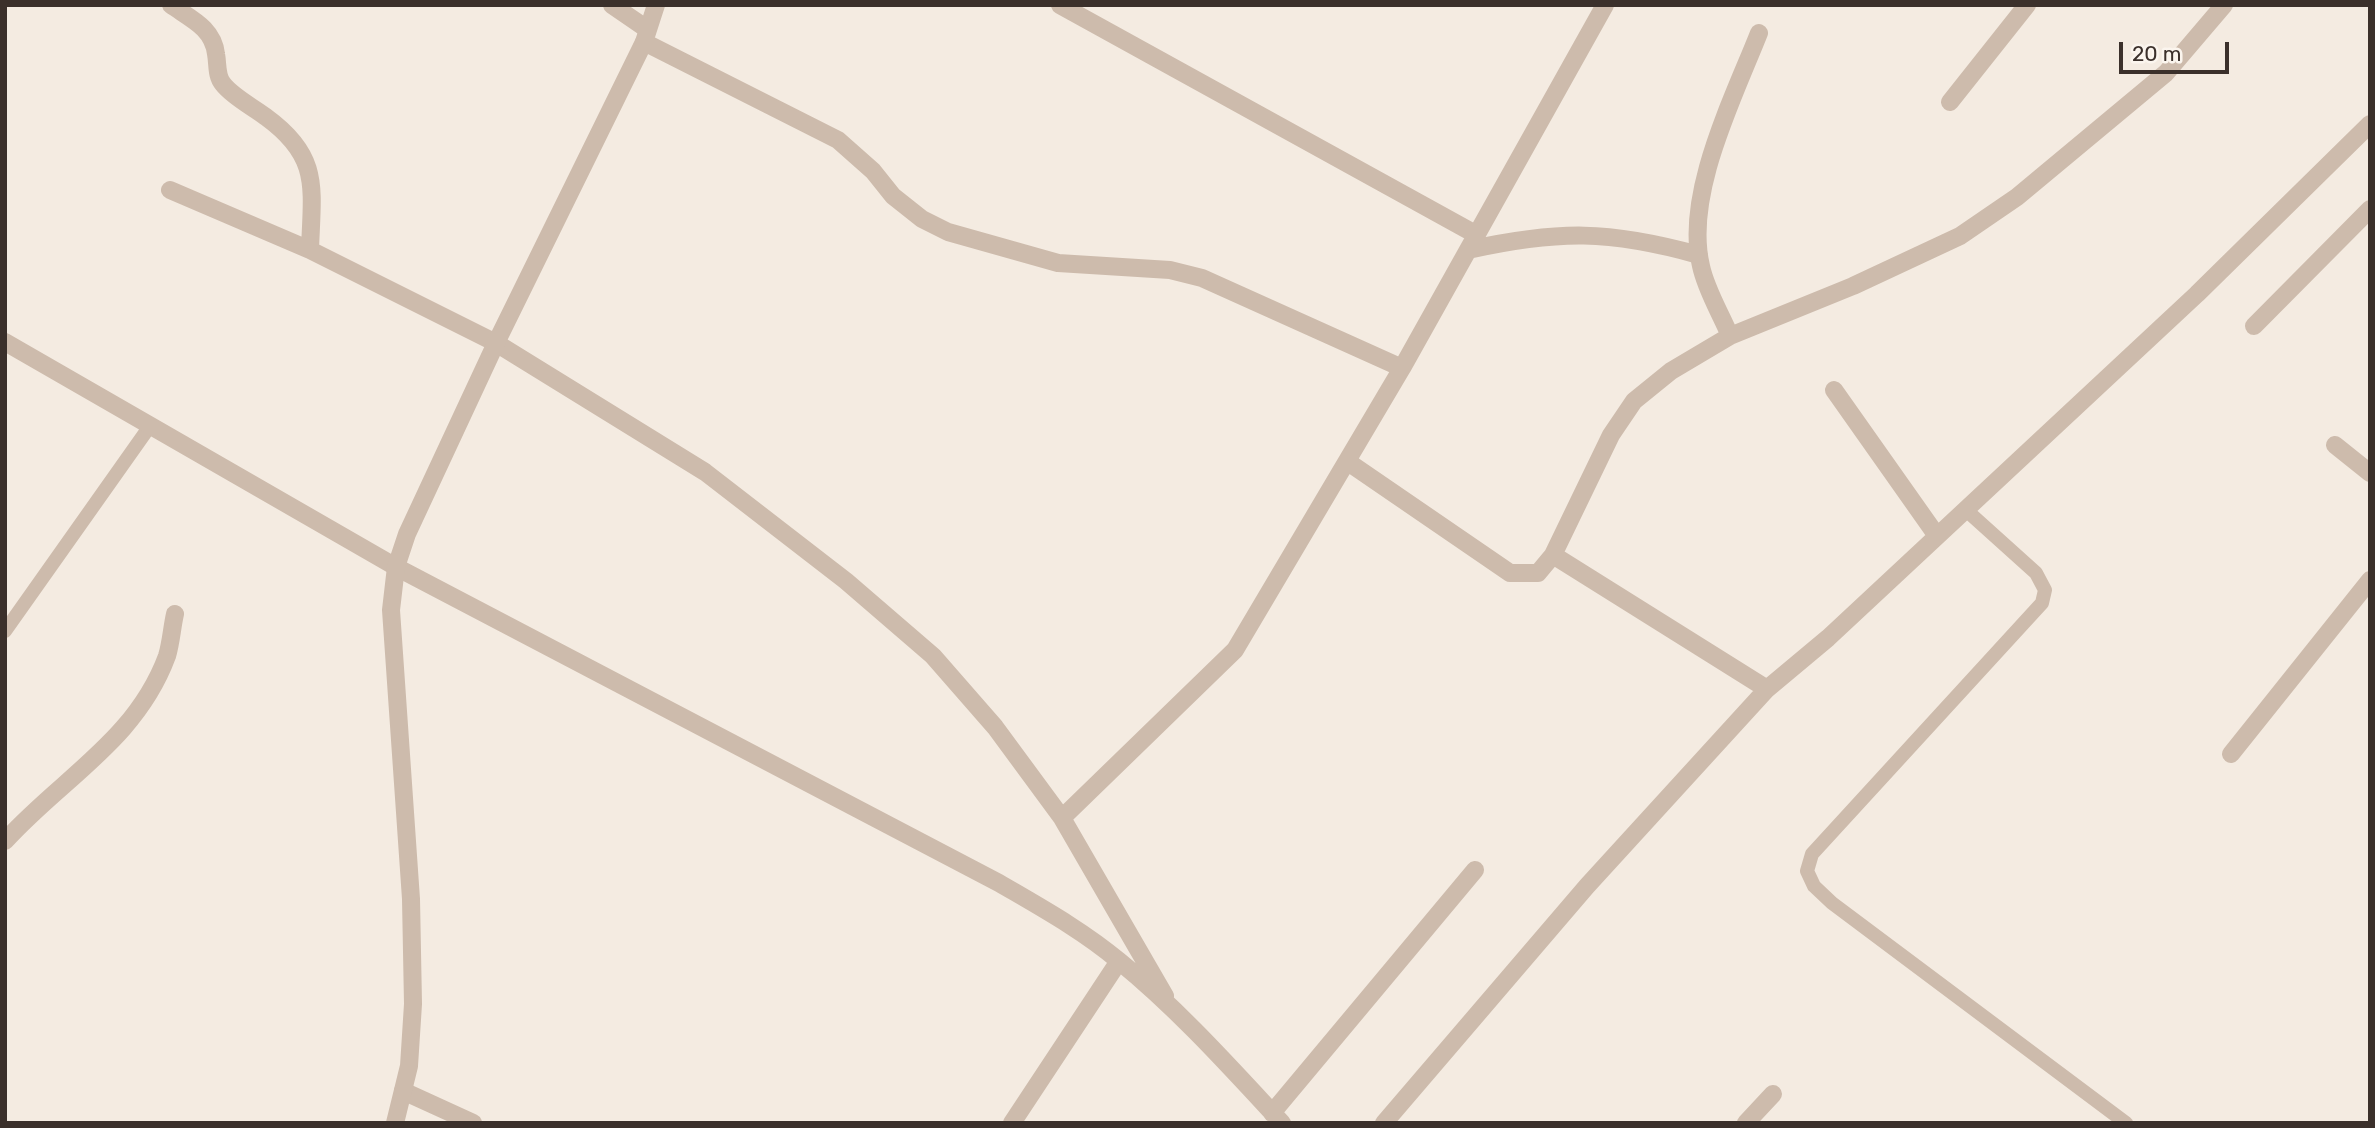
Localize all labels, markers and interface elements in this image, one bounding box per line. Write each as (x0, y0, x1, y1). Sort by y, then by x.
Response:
scale bar (2123, 28, 2233, 72)
text: 20 m (2132, 41, 2181, 66)

